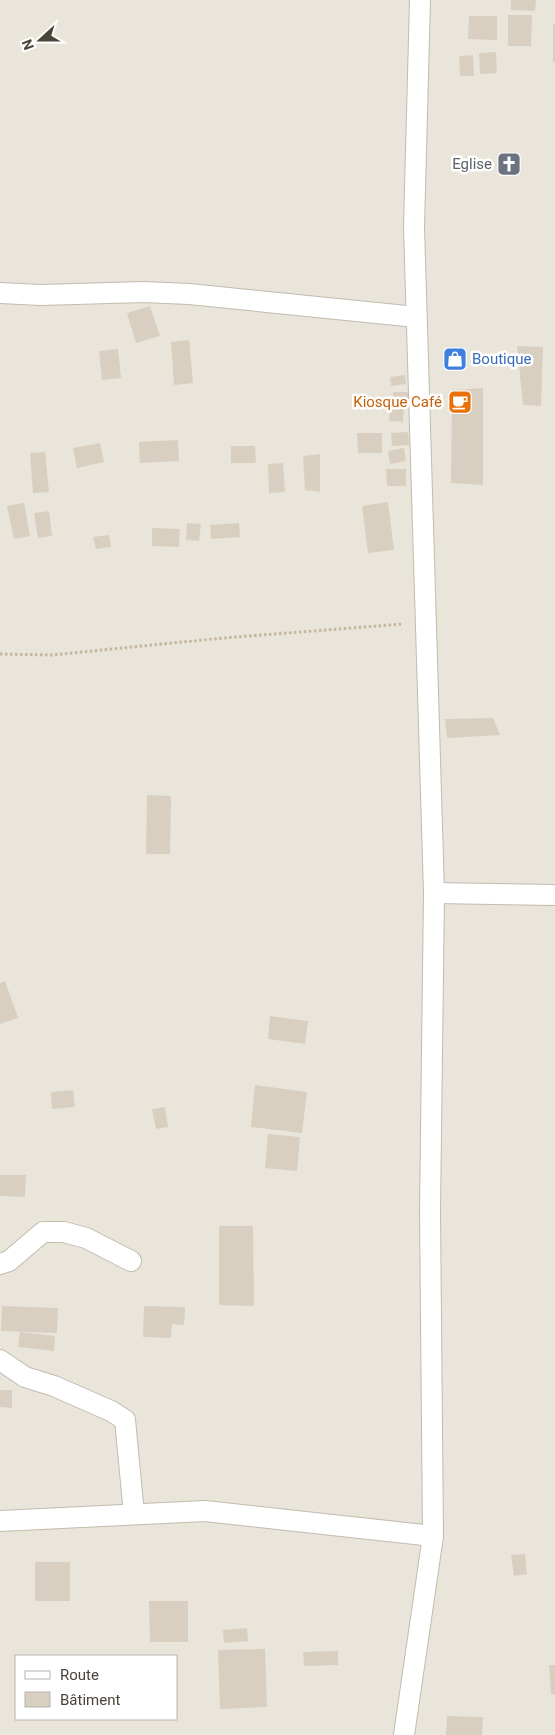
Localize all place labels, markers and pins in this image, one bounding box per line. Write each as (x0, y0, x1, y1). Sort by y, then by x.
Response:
church icon: Eglise (496, 151, 522, 177)
place label: Eglise (452, 155, 492, 173)
shop icon: Boutique (442, 346, 468, 372)
place label: Boutique (472, 350, 532, 368)
cafe icon: Kiosque Café (447, 389, 473, 415)
place label: Kiosque Café (353, 393, 442, 411)

